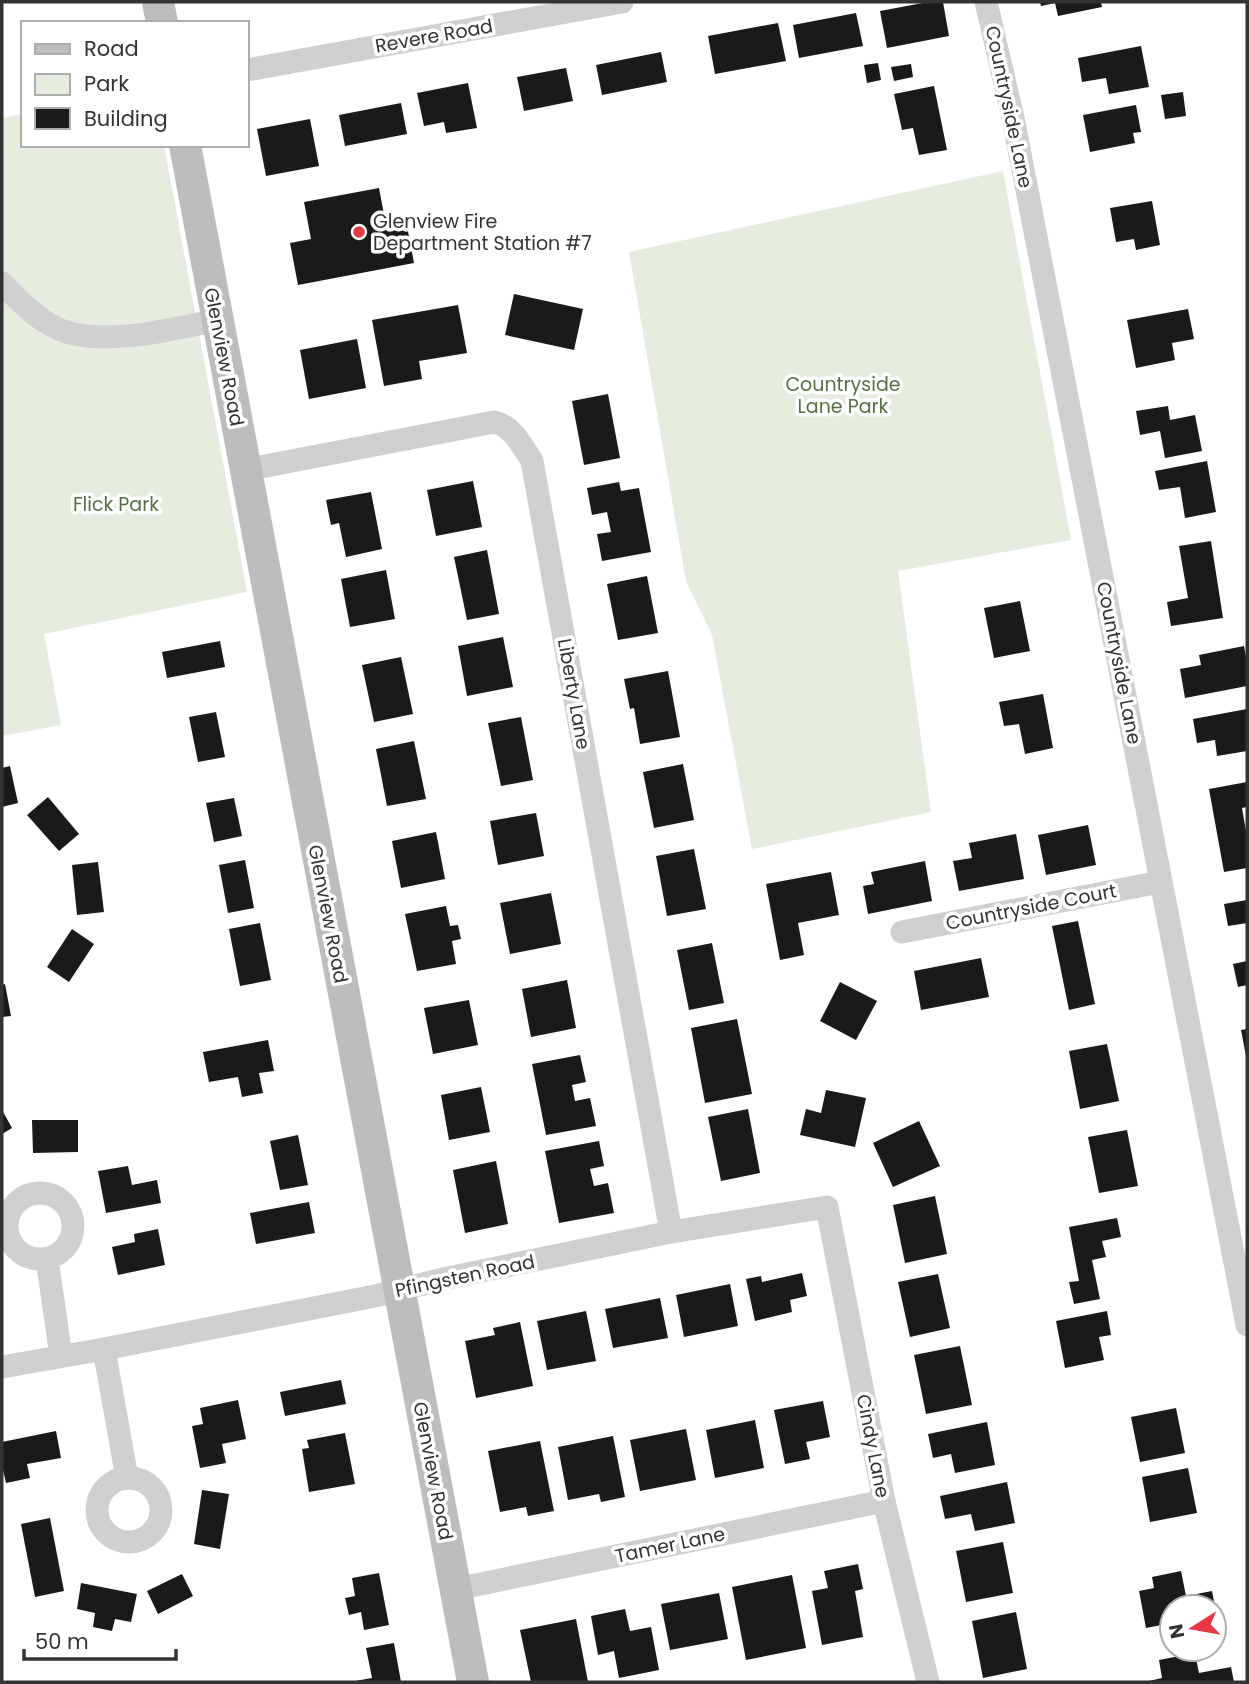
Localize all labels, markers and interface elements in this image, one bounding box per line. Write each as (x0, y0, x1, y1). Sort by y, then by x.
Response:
street label: Revere Road (373, 12, 495, 60)
legend (21, 21, 248, 147)
street label: Countryside Lane (979, 23, 1039, 191)
text: Road (84, 34, 139, 63)
text: Park (84, 69, 129, 98)
text: Building (84, 104, 168, 133)
place label: Glenview Fire Department Station #7 (373, 208, 592, 257)
marker: Glenview Fire Department Station #7 (351, 224, 367, 240)
street label: Glenview Road (197, 285, 251, 429)
park label: Countryside Lane Park (785, 371, 901, 420)
park label: Flick Park (73, 491, 159, 518)
street label: Countryside Lane (1090, 579, 1148, 747)
street label: Liberty Lane (551, 636, 597, 752)
street label: Glenview Road (301, 842, 355, 986)
street label: Countryside Court (943, 877, 1119, 937)
street label: Pfingsten Road (393, 1248, 537, 1304)
street label: Cindy Lane (850, 1392, 896, 1500)
street label: Glenview Road (406, 1399, 460, 1543)
street label: Tamer Lane (613, 1520, 727, 1570)
north arrow (1158, 1593, 1228, 1663)
scale bar (24, 1618, 177, 1662)
text: N (1162, 1622, 1191, 1641)
text: 50 m (35, 1627, 89, 1656)

